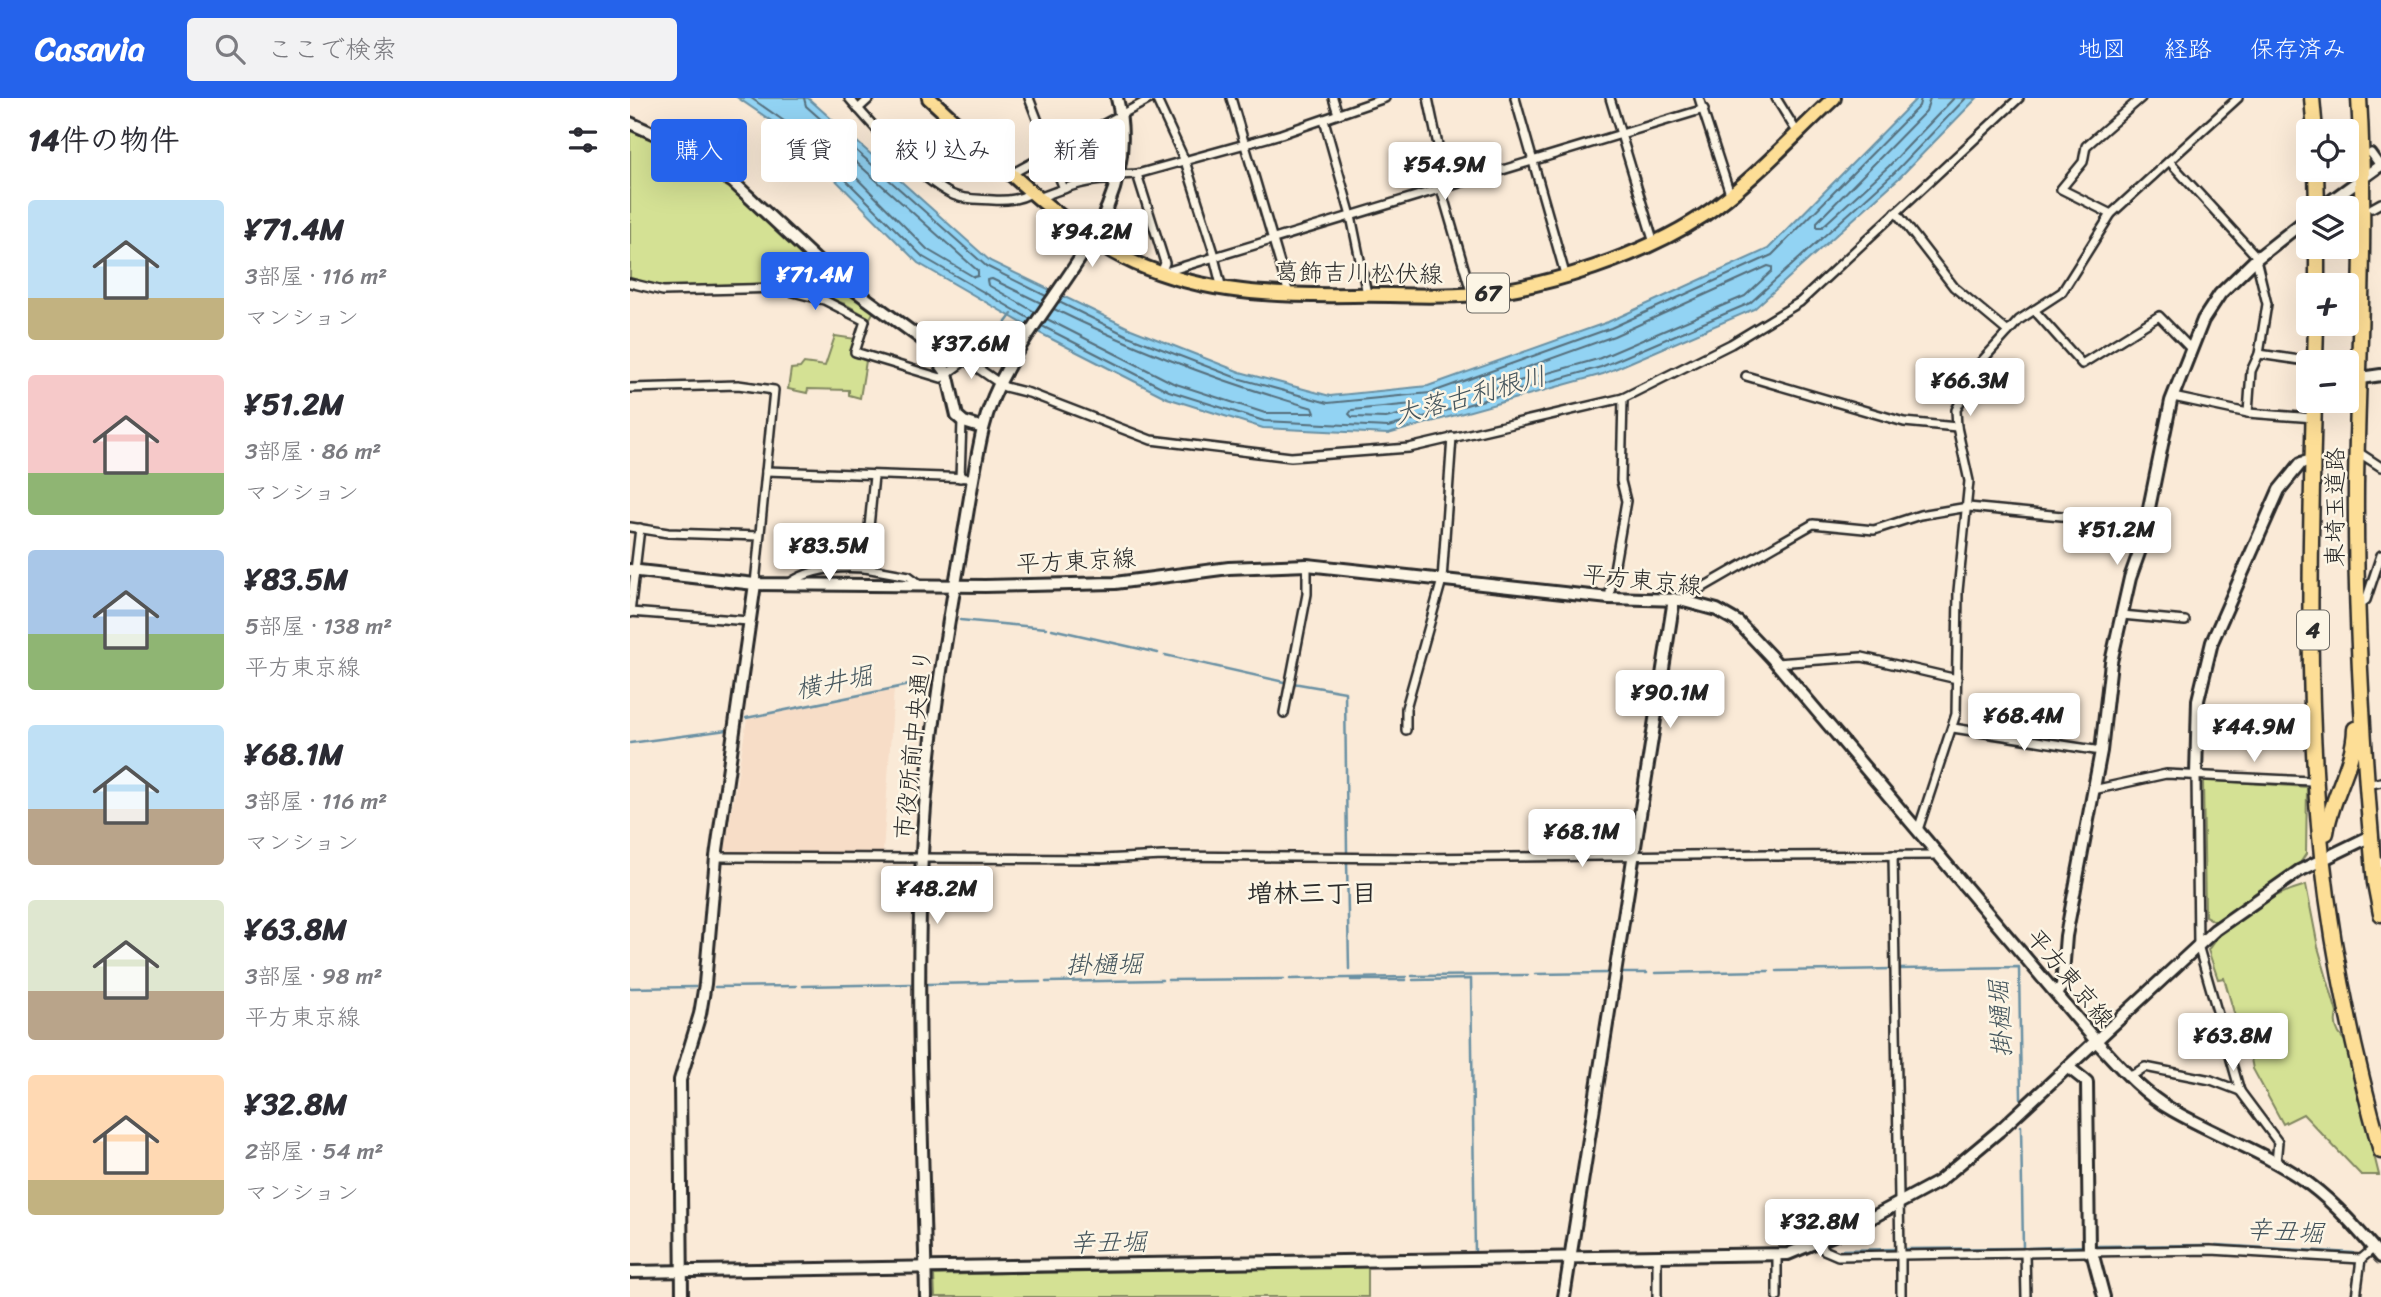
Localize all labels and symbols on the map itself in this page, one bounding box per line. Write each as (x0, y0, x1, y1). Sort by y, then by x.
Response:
pin: ¥54.9M (1388, 142, 1502, 202)
pin: ¥94.2M (1035, 209, 1149, 269)
street label: 葛飾吉川松伏線 (1275, 251, 1443, 295)
pin: ¥71.4M (758, 252, 872, 312)
road number: 67 (1467, 274, 1509, 312)
pin: ¥37.6M (914, 322, 1028, 381)
water label: 大落古利根川 (1389, 353, 1551, 437)
pin: ¥66.3M (1913, 358, 2027, 418)
street label: 東埼玉道路 (2314, 447, 2356, 567)
pin: ¥51.2M (2060, 508, 2174, 567)
pin: ¥83.5M (772, 524, 886, 583)
street label: 平方東京線 (1015, 537, 1137, 585)
street label: 平方東京線 (1580, 553, 1704, 607)
road number: 4 (2297, 610, 2329, 650)
street label: 市役所前中央通り (882, 646, 944, 842)
water label: 横井堀 (791, 652, 879, 712)
pin: ¥90.1M (1613, 670, 1727, 730)
pin: ¥68.4M (1967, 694, 2081, 753)
pin: ¥44.9M (2197, 704, 2311, 764)
pin: ¥68.1M (1525, 810, 1639, 869)
pin: ¥48.2M (880, 866, 994, 926)
district label: 増林三丁目 (1247, 870, 1377, 916)
street label: 平方東京線 (2015, 919, 2125, 1037)
water label: 掛樋堀 (1065, 940, 1145, 988)
water label: 掛樋堀 (1975, 977, 2025, 1059)
pin: ¥63.8M (2176, 1014, 2290, 1073)
pin: ¥32.8M (1763, 1200, 1877, 1259)
water label: 辛丑堀 (2245, 1206, 2327, 1256)
water label: 辛丑堀 (1069, 1218, 1149, 1266)

